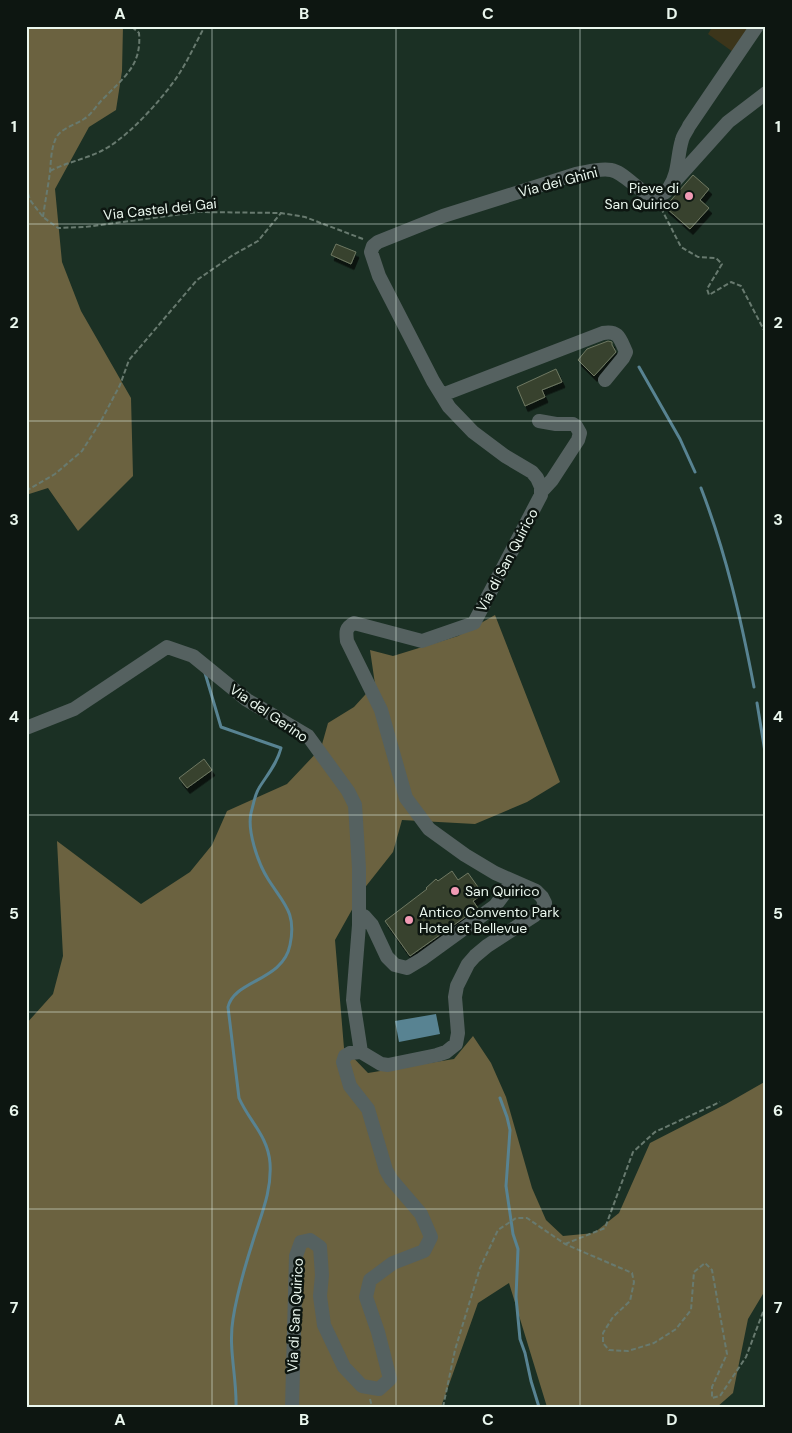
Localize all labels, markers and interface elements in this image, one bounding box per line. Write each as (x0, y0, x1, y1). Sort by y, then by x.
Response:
text: A (114, 3, 126, 24)
text: B (299, 3, 309, 24)
text: C (482, 3, 494, 24)
text: D (666, 3, 678, 24)
text: 1 (11, 116, 17, 137)
text: 1 (775, 116, 781, 137)
street label: Via dei Ghini (516, 163, 600, 201)
place label: Pieve di San Quirico (604, 179, 679, 213)
marker: Pieve di San Quirico (683, 190, 695, 202)
street label: Via Castel dei Gai (102, 194, 218, 224)
text: 2 (9, 312, 19, 333)
text: 2 (773, 312, 783, 333)
street label: Via di San Quirico (472, 505, 542, 615)
text: 3 (9, 509, 19, 530)
text: 3 (773, 509, 783, 530)
street label: Via del Gerino (226, 680, 312, 746)
text: 4 (9, 706, 19, 727)
text: 4 (773, 706, 783, 727)
place label: San Quirico (465, 882, 540, 900)
marker: San Quirico (449, 885, 461, 897)
text: 5 (9, 903, 19, 924)
place label: Antico Convento Park Hotel et Bellevue (419, 903, 559, 937)
text: 5 (773, 903, 783, 924)
marker: Antico Convento Park Hotel et Bellevue (403, 914, 415, 926)
text: 6 (9, 1100, 19, 1121)
text: 6 (773, 1100, 783, 1121)
street label: Via di San Quirico (283, 1257, 307, 1373)
text: 7 (10, 1297, 19, 1318)
text: 7 (774, 1297, 783, 1318)
text: A (114, 1409, 126, 1430)
text: B (299, 1409, 309, 1430)
text: C (482, 1409, 494, 1430)
text: D (666, 1409, 678, 1430)

